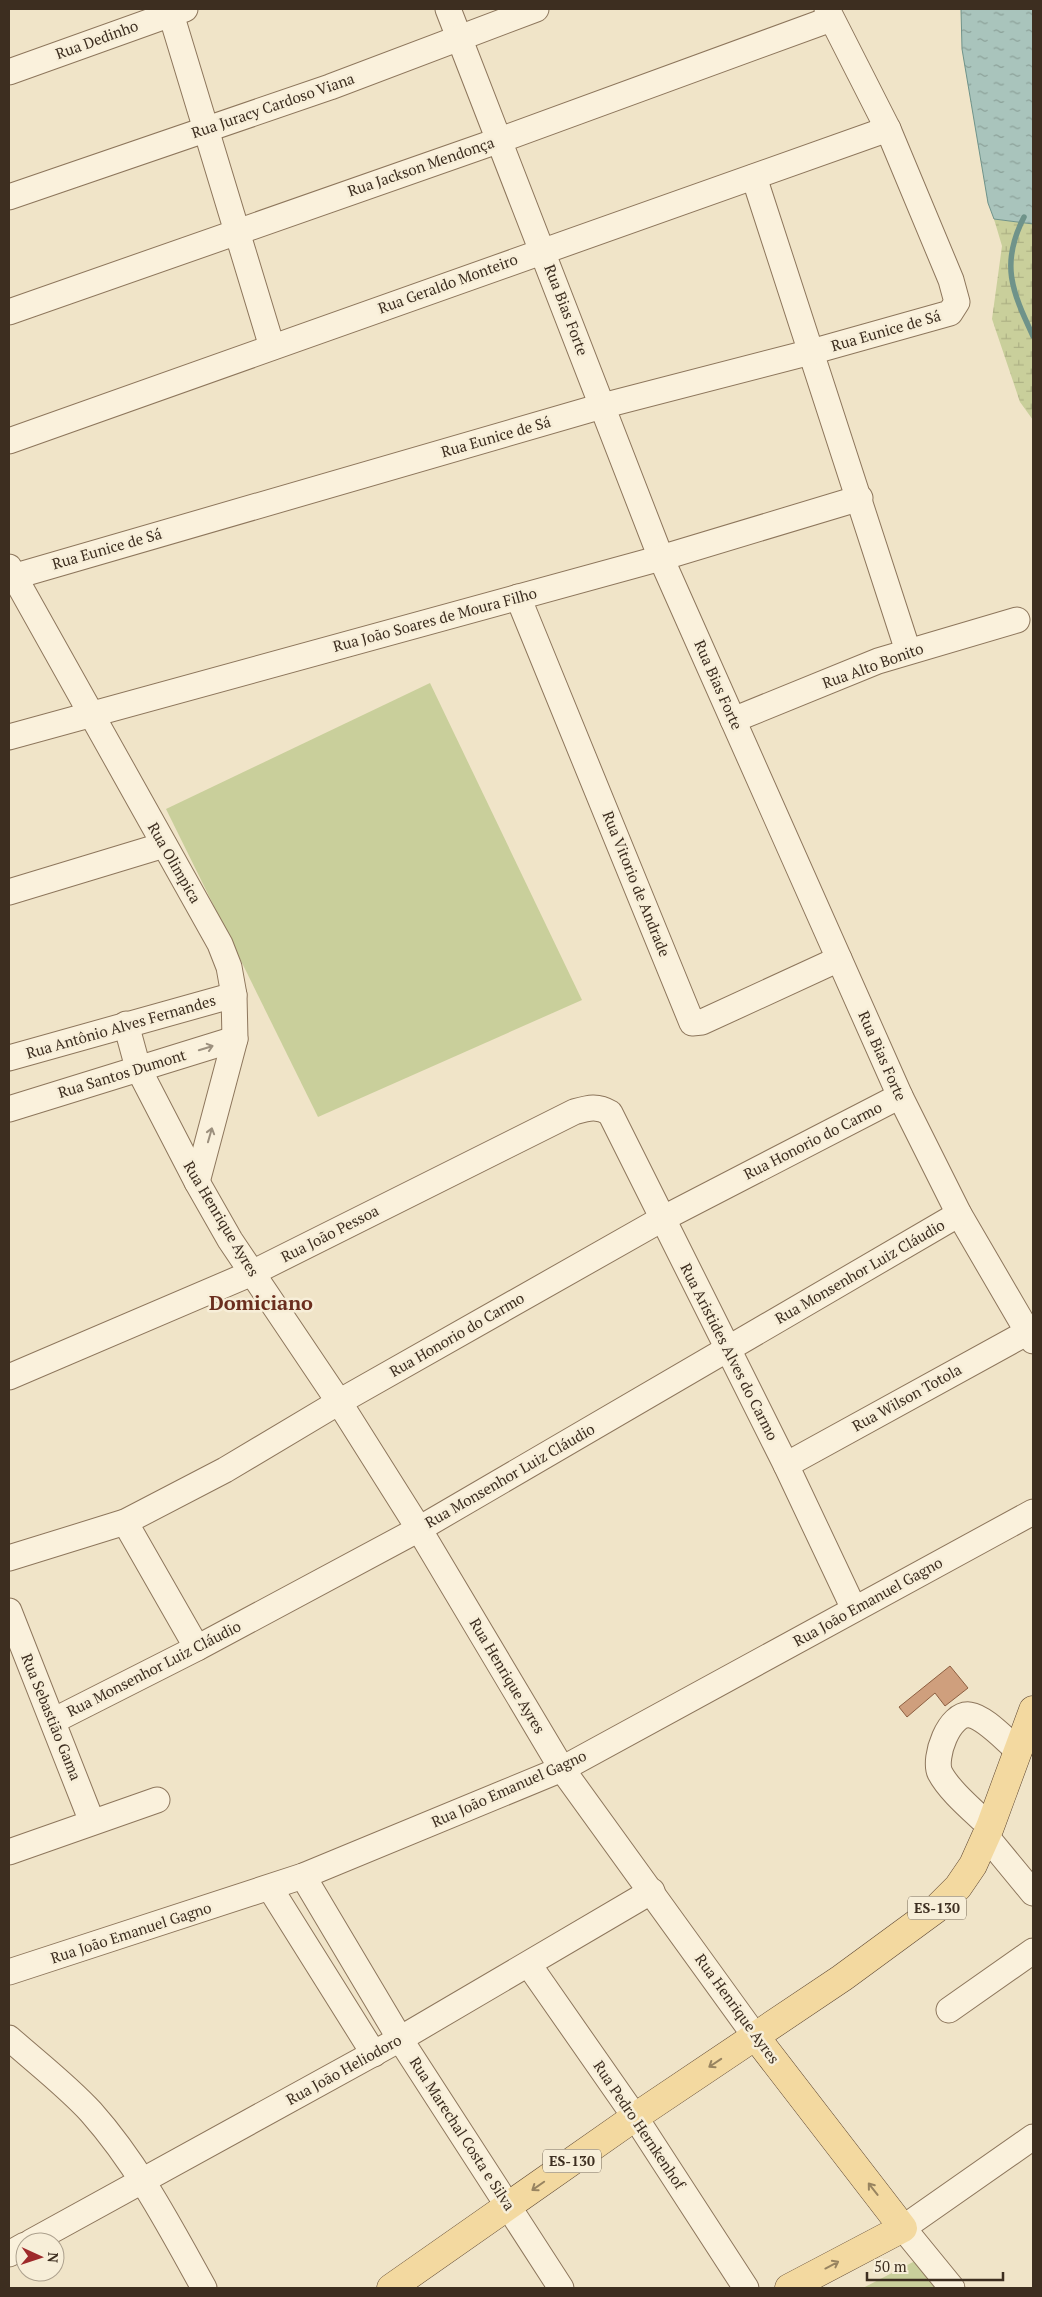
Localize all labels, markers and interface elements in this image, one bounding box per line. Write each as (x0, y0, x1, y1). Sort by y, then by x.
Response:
street label: Rua Dedinho (53, 15, 141, 63)
street label: Rua Juracy Cardoso Viana (189, 68, 357, 142)
street label: Rua Jackson Mendonça (345, 131, 497, 201)
street label: Rua Geraldo Monteiro (375, 248, 520, 318)
street label: Rua Bias Forte (540, 261, 594, 358)
street label: Rua Eunice de Sá (829, 305, 943, 355)
street label: Rua Eunice de Sá (439, 411, 553, 461)
street label: Rua Eunice de Sá (50, 523, 164, 573)
street label: Rua João Soares de Moura Filho (331, 582, 539, 656)
street label: Rua Bias Forte (690, 637, 748, 733)
street label: Rua Alto Bonito (819, 638, 926, 693)
street label: Rua Vitorio de Andrade (598, 808, 675, 960)
street label: Rua Olimpica (144, 819, 206, 907)
street label: Rua Antônio Alves Fernandes (24, 989, 218, 1063)
street label: Rua Bias Forte (854, 1008, 912, 1104)
one-way arrow (197, 1042, 213, 1052)
street label: Rua Santos Dumont (55, 1044, 189, 1102)
street label: Rua Honorio do Carmo (740, 1097, 885, 1184)
one-way arrow (206, 1128, 215, 1144)
street label: Rua Henrique Ayres (179, 1157, 264, 1280)
street label: Rua João Pessoa (277, 1200, 382, 1266)
street label: Rua Monsenhor Luiz Cláudio (771, 1214, 948, 1328)
street label: Rua Aristides Alves do Carmo (676, 1260, 783, 1443)
street label: Rua Honorio do Carmo (385, 1287, 528, 1381)
district label: Domiciano (209, 1289, 313, 1316)
street label: Rua Wilson Totola (848, 1359, 965, 1435)
street label: Rua Monsenhor Luiz Cláudio (421, 1418, 598, 1532)
street label: Rua João Emanuel Gagno (789, 1552, 946, 1651)
street label: Rua Henrique Ayres (465, 1614, 550, 1737)
street label: Rua Monsenhor Luiz Cláudio (63, 1615, 244, 1721)
street label: Rua Sebastião Gama (17, 1650, 87, 1783)
street label: Rua João Emanuel Gagno (428, 1745, 589, 1831)
road number: ES-130 (908, 1896, 966, 1920)
street label: Rua João Emanuel Gagno (48, 1897, 214, 1967)
street label: Rua Henrique Ayres (691, 1949, 784, 2067)
street label: Rua João Heliodoro (282, 2029, 405, 2109)
street label: Rua Marechal Costa e Silva (406, 2053, 520, 2214)
street label: Rua Pedro Hernkenhof (589, 2056, 691, 2193)
one-way arrow (708, 2058, 722, 2068)
road number: ES-130 (543, 2150, 601, 2172)
one-way arrow (531, 2181, 545, 2191)
one-way arrow (868, 2182, 878, 2196)
north arrow (15, 2232, 65, 2282)
scale bar (867, 2250, 1003, 2282)
text: N (44, 2252, 63, 2264)
text: 50 m (874, 2256, 907, 2276)
one-way arrow (824, 2260, 839, 2269)

